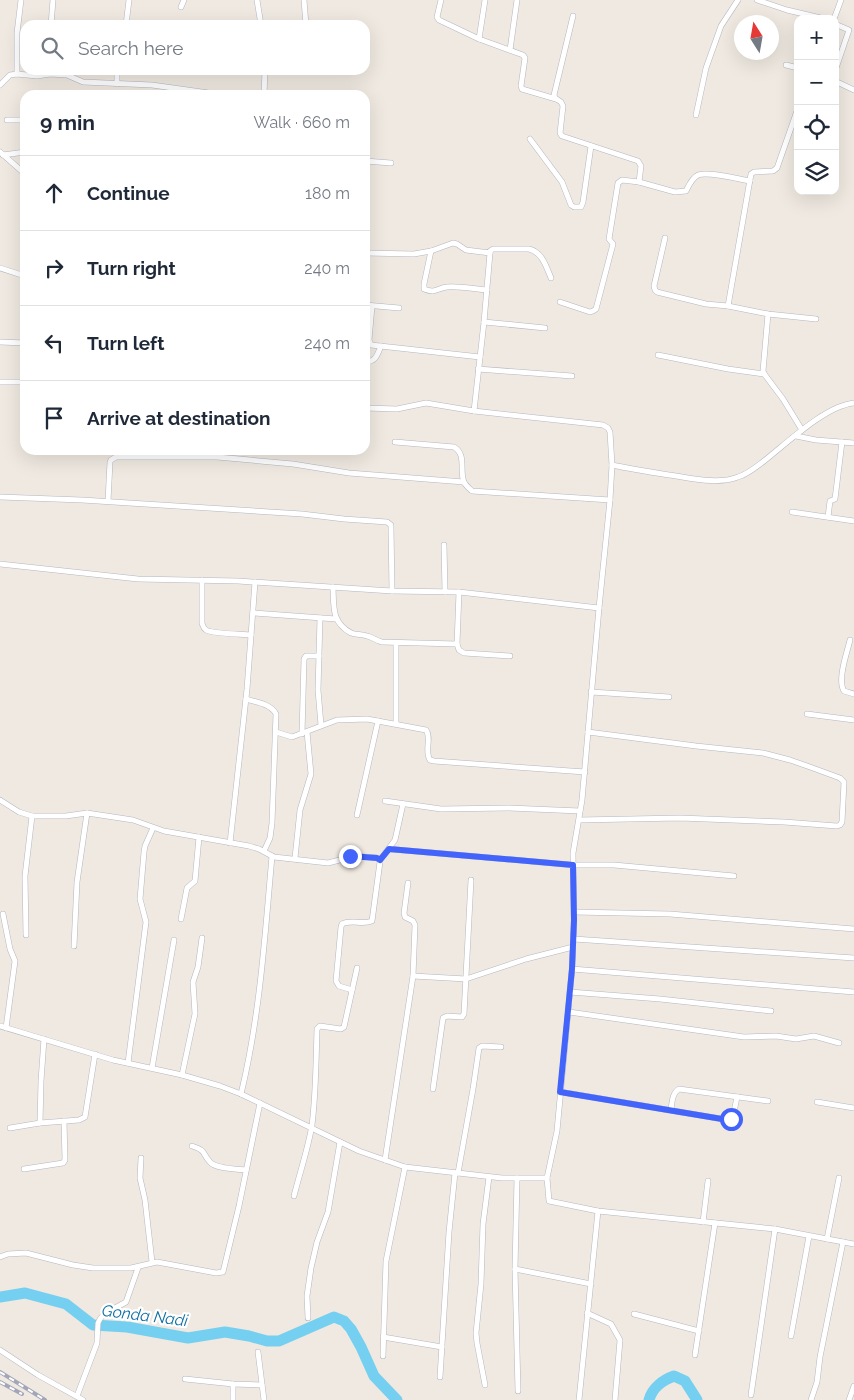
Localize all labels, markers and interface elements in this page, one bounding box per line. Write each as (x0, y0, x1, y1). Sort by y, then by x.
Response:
north arrow (734, 15, 779, 60)
map controls (794, 15, 839, 195)
button: + (794, 15, 839, 60)
search box (20, 20, 370, 75)
icon: search (38, 34, 66, 62)
text: Search here (78, 37, 184, 59)
button: − (794, 60, 839, 105)
button: locate (794, 105, 839, 150)
text: 9 min (40, 110, 95, 135)
text: Walk · 660 m (254, 113, 350, 132)
button: layers (794, 150, 839, 195)
icon: ahead (40, 179, 68, 207)
text: Continue (87, 182, 170, 204)
text: 180 m (305, 184, 350, 203)
icon: right (40, 254, 68, 282)
text: Turn right (87, 257, 176, 279)
text: 240 m (304, 259, 350, 278)
icon: left (40, 329, 68, 357)
text: Turn left (87, 332, 164, 354)
text: 240 m (304, 334, 350, 353)
icon: arrive (40, 404, 68, 432)
text: Arrive at destination (87, 407, 271, 429)
route end (339, 845, 362, 868)
route start (720, 1108, 743, 1131)
water label: Gonda Nadi (101, 1301, 190, 1330)

